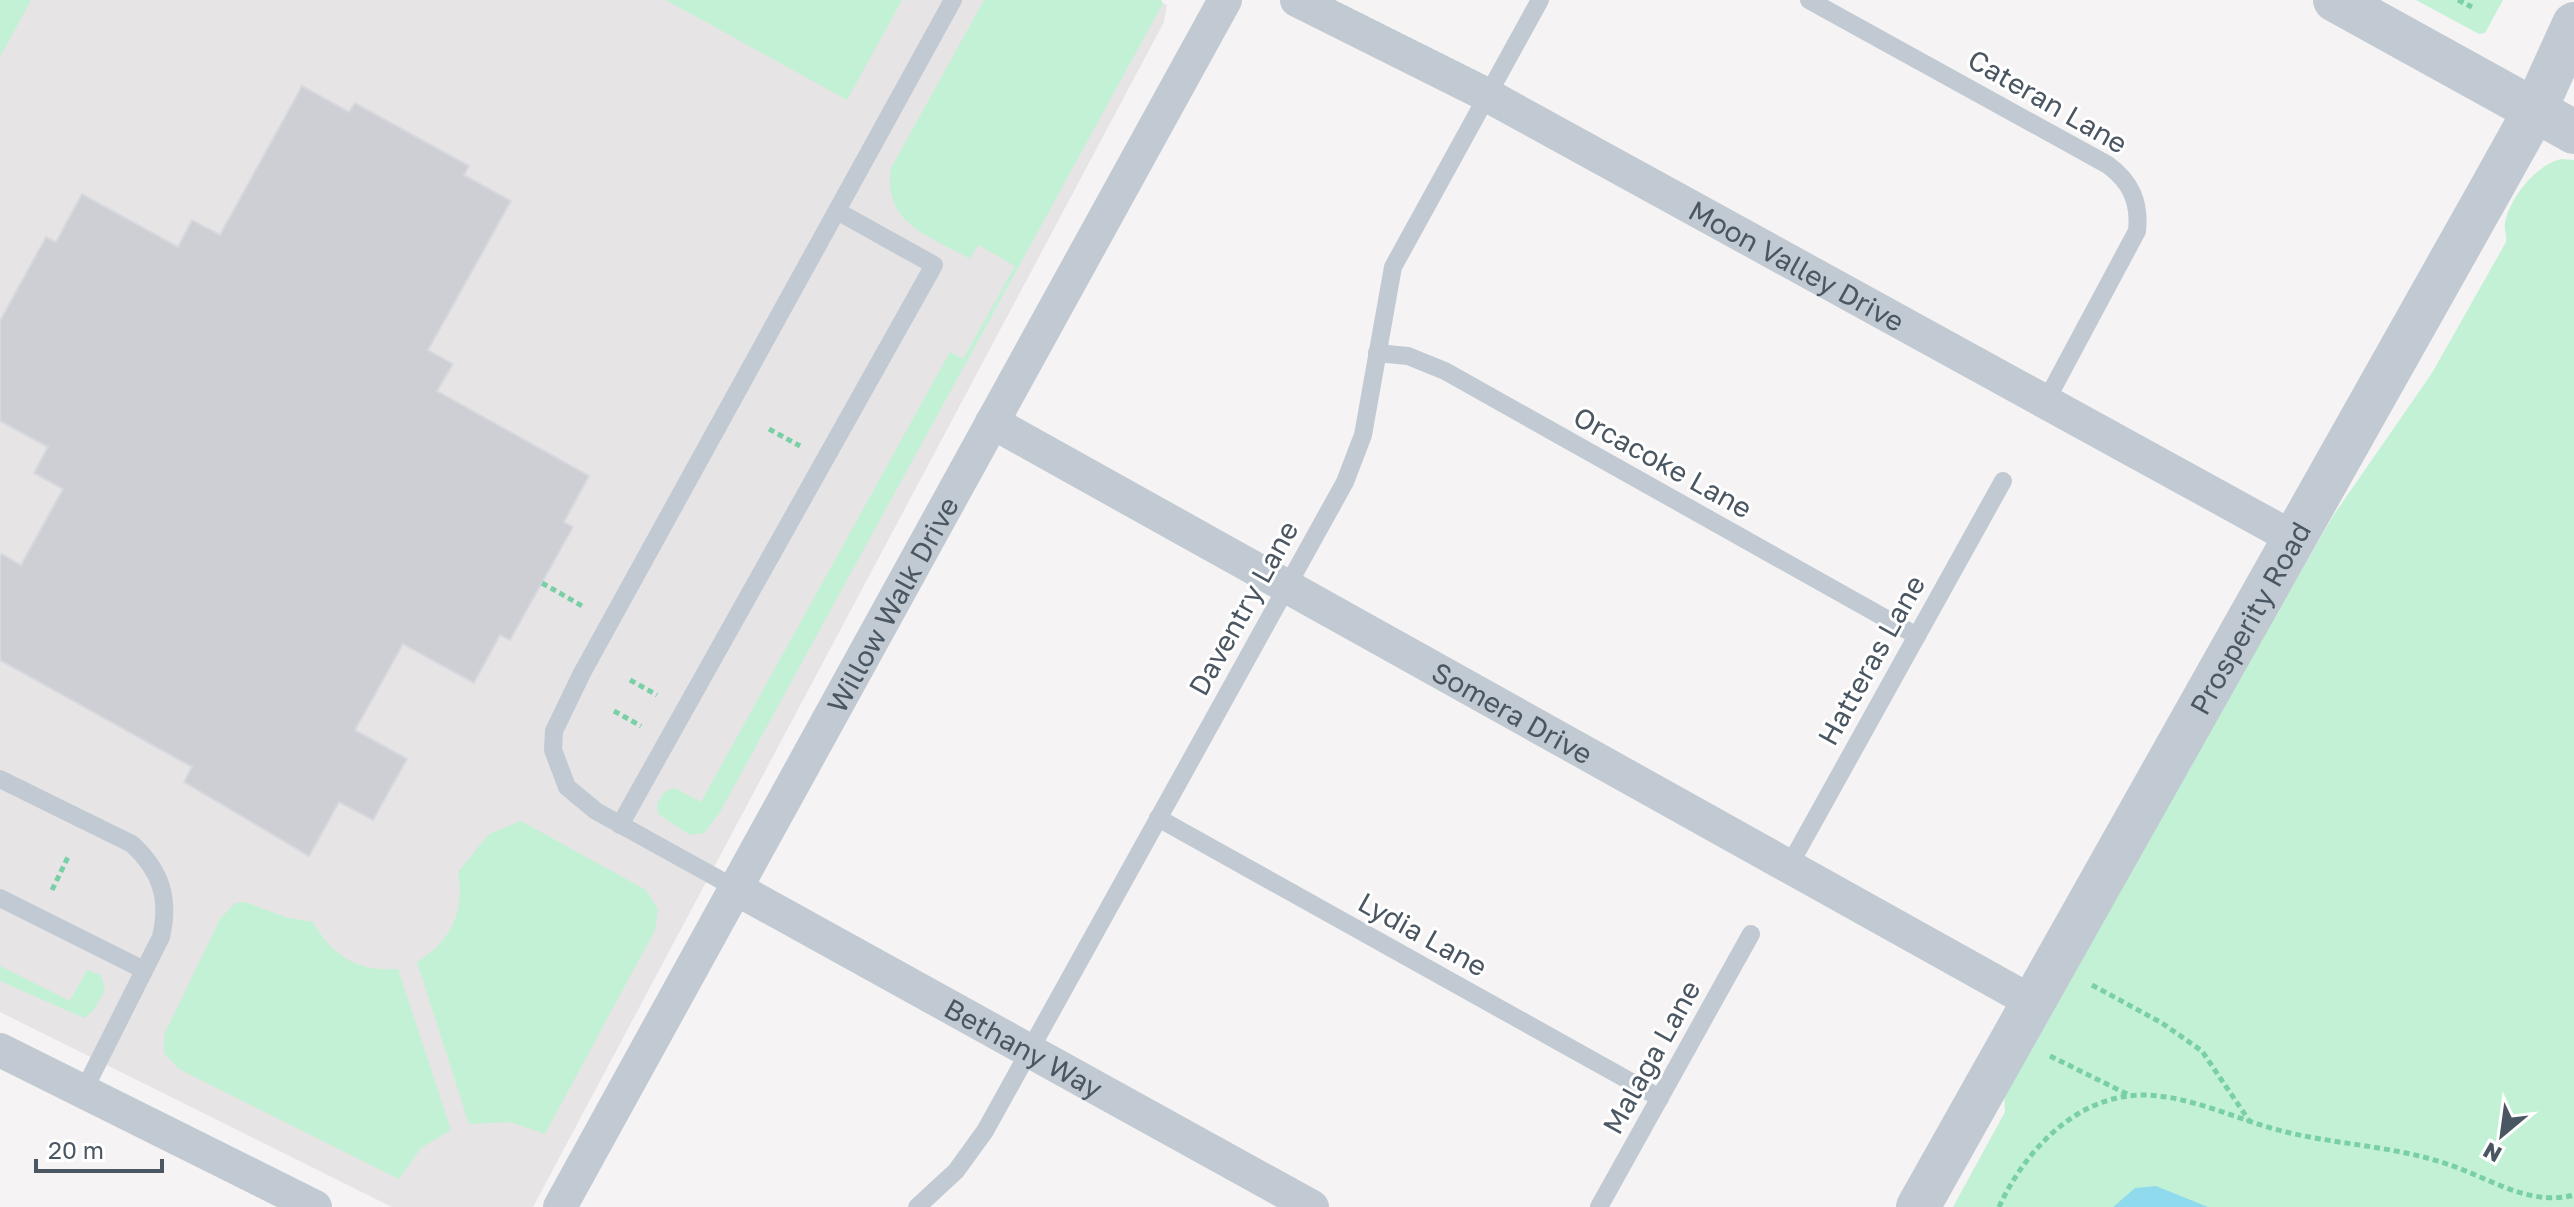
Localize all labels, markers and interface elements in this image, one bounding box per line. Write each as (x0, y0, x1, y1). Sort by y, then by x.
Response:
street label: Cateran Lane (1963, 42, 2133, 160)
street label: Moon Valley Drive (1684, 193, 1910, 338)
street label: Orcacoke Lane (1568, 399, 1758, 525)
street label: Willow Walk Drive (819, 491, 965, 718)
street label: Daventry Lane (1181, 515, 1305, 701)
street label: Prosperity Road (2182, 516, 2317, 720)
street label: Hatteras Lane (1811, 569, 1931, 751)
street label: Somera Drive (1426, 654, 1599, 770)
street label: Lydia Lane (1353, 885, 1493, 983)
street label: Malaga Lane (1595, 975, 1707, 1139)
street label: Bethany Way (939, 991, 1109, 1105)
north arrow (2462, 1095, 2542, 1175)
scale bar (36, 1123, 162, 1173)
text: 20 m (48, 1135, 104, 1164)
text: N (2478, 1137, 2506, 1169)

